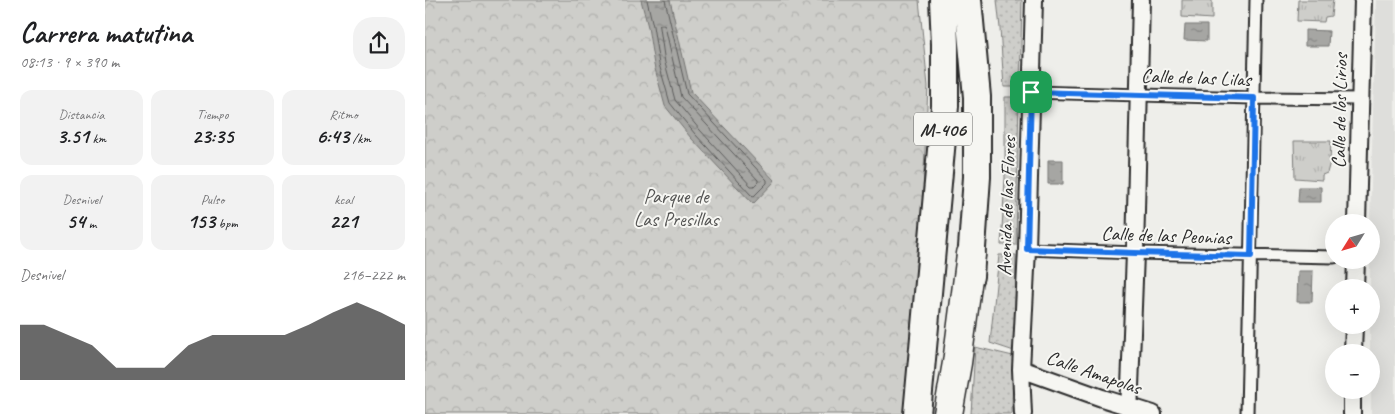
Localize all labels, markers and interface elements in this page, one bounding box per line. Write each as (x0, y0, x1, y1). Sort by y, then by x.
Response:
text: Carrera matutina (20, 15, 192, 50)
button: share (353, 17, 405, 69)
street label: Calle de los Lirios (1326, 51, 1353, 169)
text: 08:13 · 9 × 390 m (20, 52, 119, 72)
street label: Calle de las Lilas (1141, 63, 1254, 92)
pin (1010, 71, 1052, 113)
icon: arrive (1017, 78, 1045, 106)
text: Distancia (59, 106, 104, 123)
text: Tiempo (197, 106, 228, 123)
text: Ritmo (329, 106, 358, 123)
road number: M-406 (914, 112, 972, 146)
text: 3.51 (57, 123, 89, 149)
text: 23:35 (192, 123, 233, 149)
text: 6:43 (316, 123, 349, 149)
text: km (89, 130, 106, 147)
text: /km (349, 130, 371, 147)
street label: Avenida de las Flores (992, 134, 1022, 276)
park label: Parque de Las Presillas (634, 184, 720, 232)
text: Desnivel (62, 191, 101, 208)
text: Pulso (201, 191, 224, 208)
text: kcal (334, 191, 353, 208)
text: 54 (67, 208, 85, 234)
text: 153 (187, 208, 215, 234)
text: 221 (329, 208, 358, 234)
north arrow (1325, 214, 1380, 269)
map controls (1325, 214, 1380, 399)
text: m (85, 215, 96, 232)
text: bpm (215, 215, 238, 232)
street label: Calle de las Peonias (1101, 221, 1233, 250)
text: Desnivel (20, 265, 63, 285)
text: 216–222 m (342, 265, 405, 285)
button: + (1325, 279, 1380, 334)
button: − (1325, 344, 1380, 399)
street label: Calle Amapolas (1043, 345, 1147, 401)

